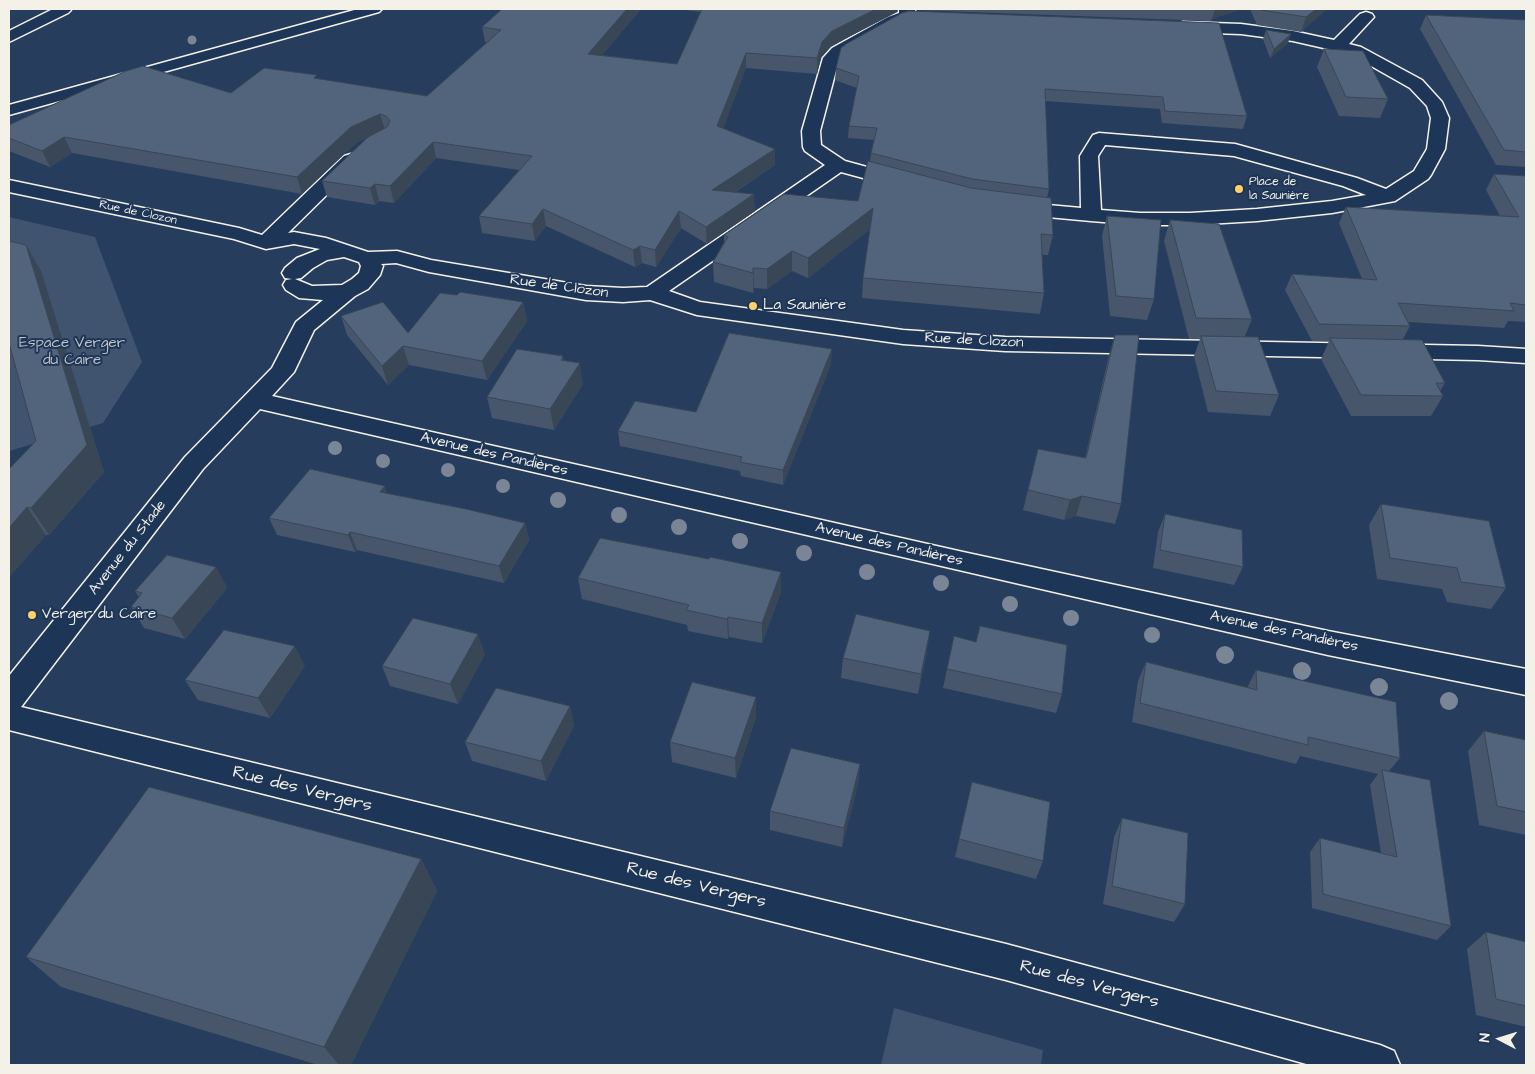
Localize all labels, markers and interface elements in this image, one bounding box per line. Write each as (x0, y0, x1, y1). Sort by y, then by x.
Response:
place label: Place de la Saunière (1249, 175, 1309, 203)
marker: Place de la Saunière (1233, 183, 1245, 195)
street label: Rue de Clozon (98, 198, 178, 228)
street label: Rue de Clozon (509, 271, 609, 303)
place label: La Saunière (763, 297, 846, 315)
marker: La Saunière (747, 300, 759, 312)
street label: Rue de Clozon (924, 329, 1024, 353)
park label: Espace Verger du Caire (19, 335, 125, 370)
street label: Avenue des Pandières (419, 429, 569, 481)
street label: Avenue du Stade (85, 497, 171, 599)
street label: Avenue des Pandières (814, 519, 964, 571)
place label: Verger du Caire (42, 606, 156, 624)
street label: Avenue des Pandières (1208, 608, 1360, 656)
marker: Verger du Caire (26, 609, 38, 621)
street label: Rue des Vergers (230, 762, 374, 818)
street label: Rue des Vergers (624, 858, 768, 914)
street label: Rue des Vergers (1017, 956, 1161, 1014)
north arrow (1475, 1014, 1525, 1064)
text: N (1475, 1032, 1495, 1043)

